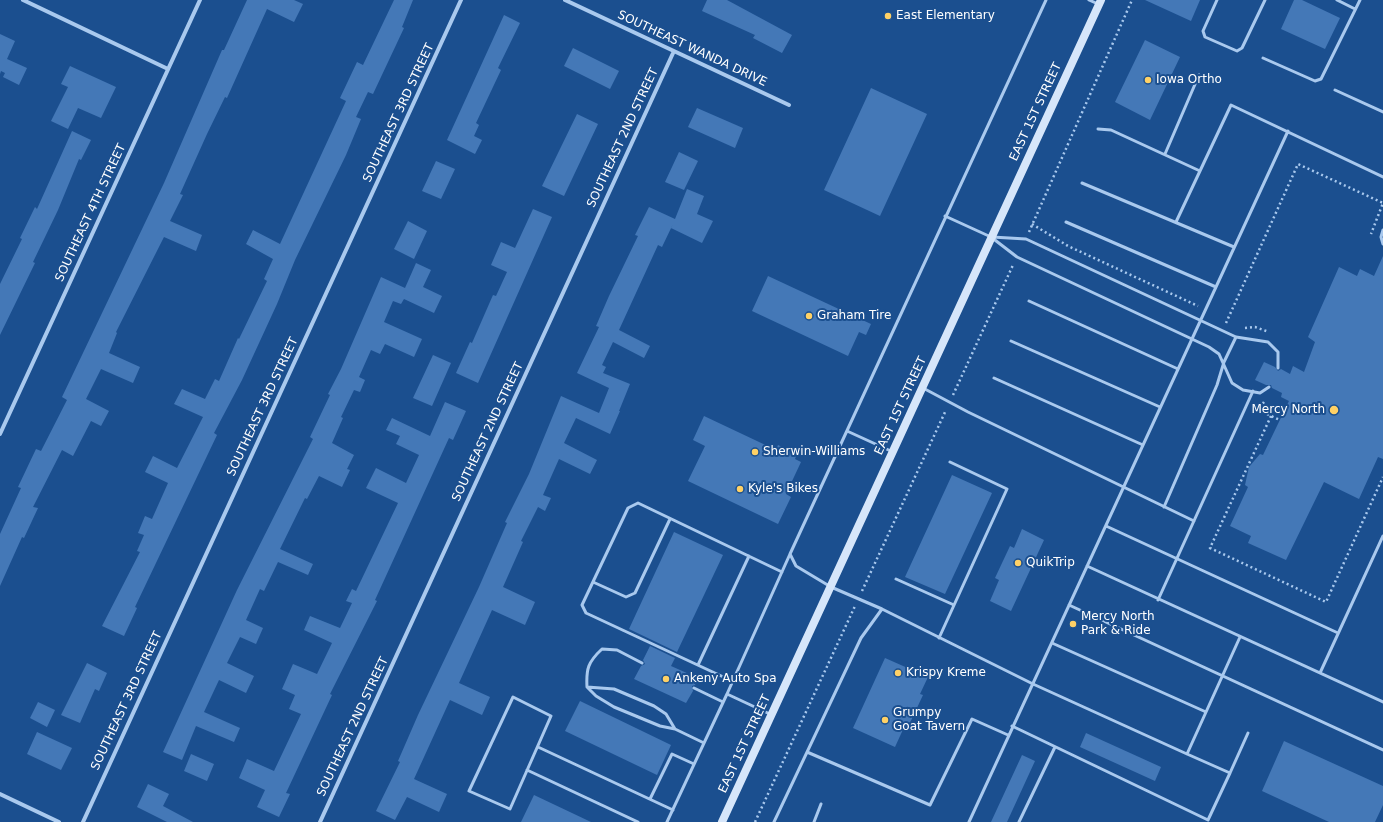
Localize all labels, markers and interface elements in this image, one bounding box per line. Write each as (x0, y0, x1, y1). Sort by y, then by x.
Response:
street label: SOUTHEAST WANDA DRIVE (615, 8, 769, 90)
place label: East Elementary (896, 9, 995, 23)
marker: East Elementary (883, 11, 893, 21)
street label: SOUTHEAST 3RD STREET (360, 41, 438, 185)
street label: EAST 1ST STREET (1007, 61, 1065, 163)
street label: SOUTHEAST 2ND STREET (584, 66, 662, 210)
place label: Iowa Ortho (1156, 73, 1222, 87)
marker: Iowa Ortho (1143, 75, 1153, 85)
street label: SOUTHEAST 4TH STREET (53, 142, 129, 284)
place label: Graham Tire (817, 309, 891, 323)
marker: Graham Tire (804, 311, 814, 321)
street label: SOUTHEAST 3RD STREET (224, 335, 302, 479)
street label: EAST 1ST STREET (872, 355, 930, 457)
street label: SOUTHEAST 2ND STREET (449, 360, 527, 504)
place label: Mercy North (1252, 403, 1325, 417)
marker: Mercy North (1328, 404, 1340, 416)
place label: Sherwin-Williams (763, 445, 865, 459)
marker: Sherwin-Williams (750, 447, 760, 457)
place label: Kyle's Bikes (748, 482, 818, 496)
marker: Kyle's Bikes (735, 484, 745, 494)
place label: QuikTrip (1026, 556, 1075, 570)
marker: QuikTrip (1013, 558, 1023, 568)
place label: Mercy North Park & Ride (1081, 610, 1154, 638)
marker: Mercy North Park & Ride (1068, 619, 1078, 629)
street label: SOUTHEAST 3RD STREET (88, 629, 166, 773)
street label: SOUTHEAST 2ND STREET (314, 655, 392, 799)
place label: Krispy Kreme (906, 666, 986, 680)
marker: Krispy Kreme (893, 668, 903, 678)
place label: Ankeny Auto Spa (674, 672, 777, 686)
marker: Ankeny Auto Spa (661, 674, 671, 684)
street label: EAST 1ST STREET (716, 693, 774, 795)
place label: Grumpy Goat Tavern (893, 706, 965, 734)
marker: Grumpy Goat Tavern (880, 715, 890, 725)

